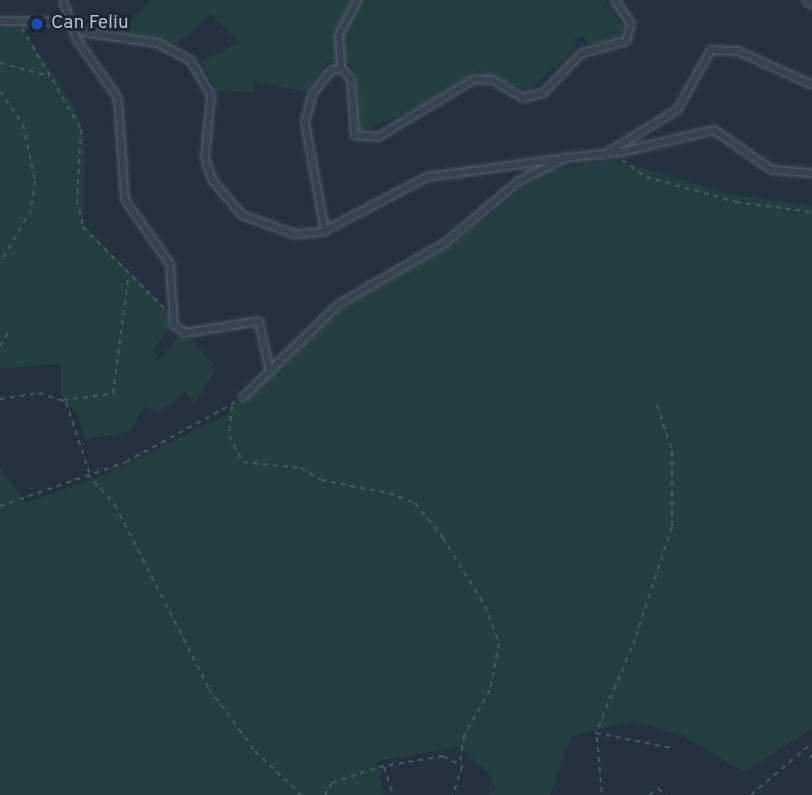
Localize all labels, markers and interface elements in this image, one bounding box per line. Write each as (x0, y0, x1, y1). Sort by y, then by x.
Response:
place label: Can Feliu (51, 13, 129, 35)
marker: Can Feliu (29, 16, 45, 32)

